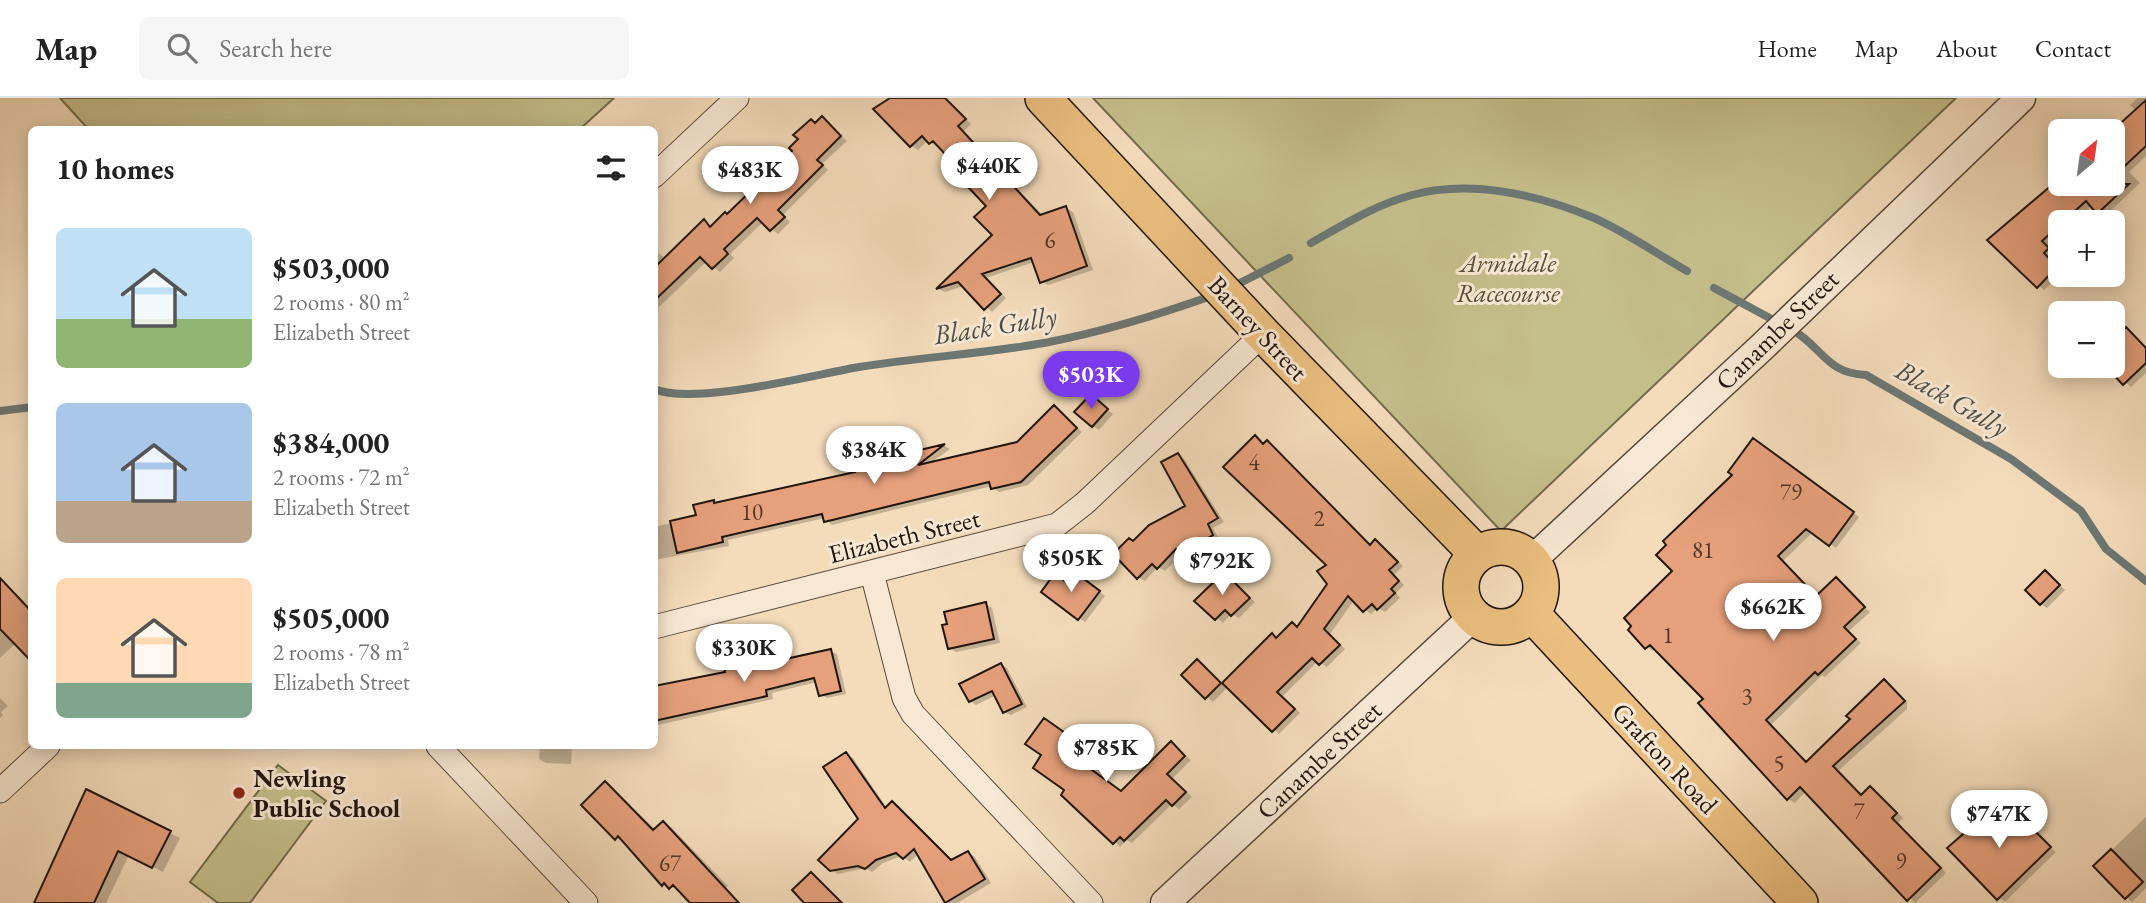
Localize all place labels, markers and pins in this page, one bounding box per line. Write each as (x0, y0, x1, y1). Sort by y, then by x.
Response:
pin: $440K (940, 142, 1038, 202)
pin: $483K (701, 146, 799, 206)
pin: $503K (1042, 352, 1140, 411)
pin: $384K (825, 426, 923, 486)
pin: $505K (1022, 534, 1120, 594)
pin: $792K (1173, 538, 1271, 597)
pin: $662K (1724, 584, 1822, 643)
pin: $330K (695, 624, 793, 684)
pin: $785K (1057, 724, 1155, 784)
place label: Newling Public School (253, 761, 400, 825)
marker: Newling Public School (231, 785, 247, 801)
pin: $747K (1950, 790, 2048, 850)

